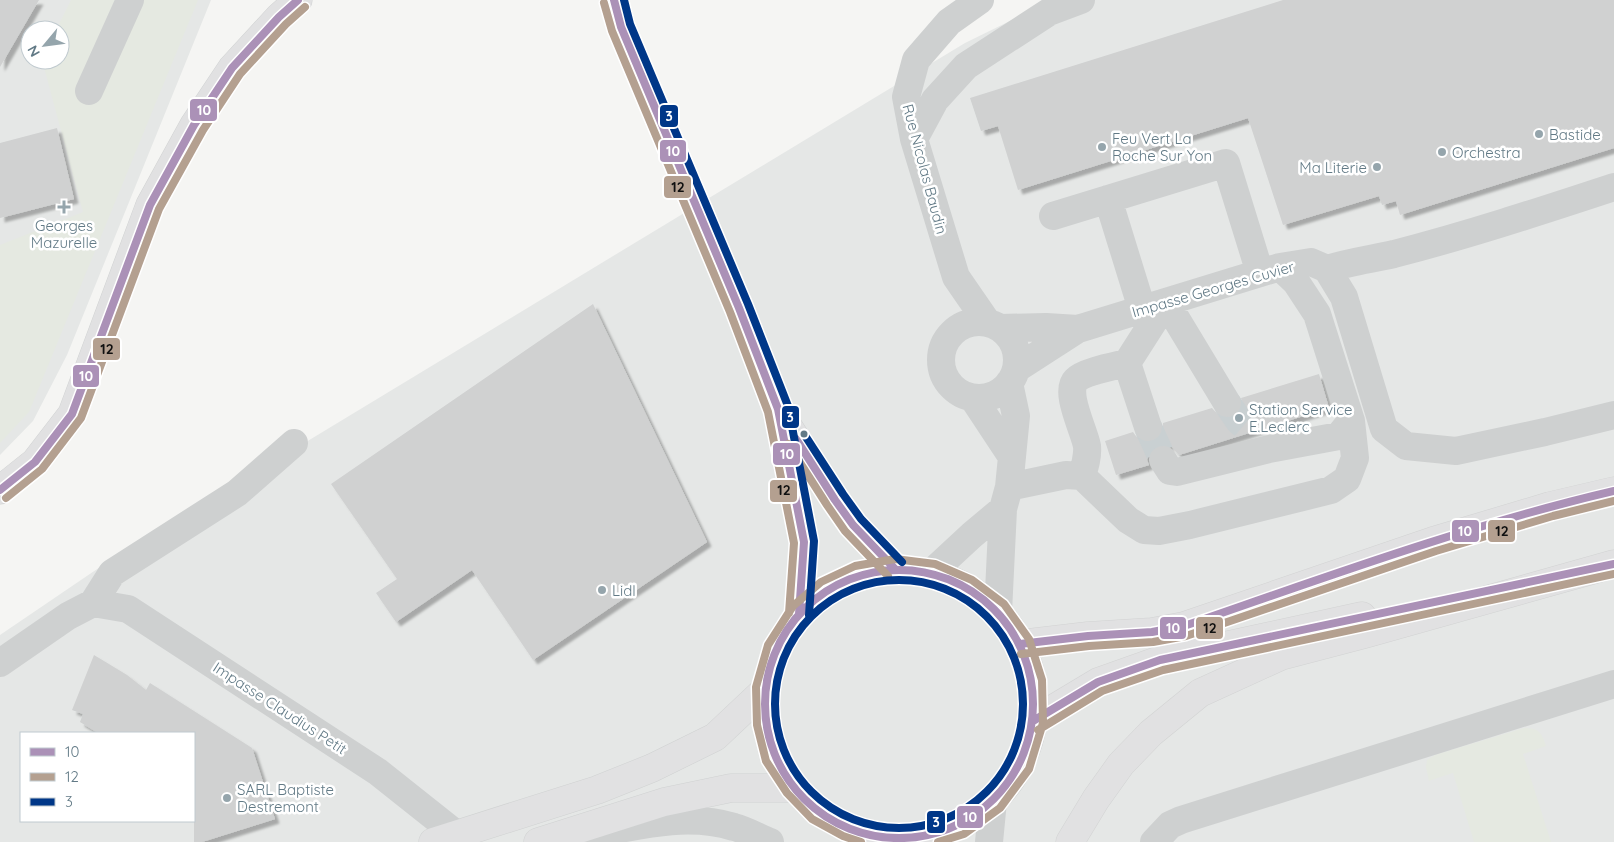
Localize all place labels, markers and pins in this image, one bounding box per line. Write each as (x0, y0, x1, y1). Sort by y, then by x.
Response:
place label: Bastide (1549, 125, 1601, 144)
marker: Bastide (1533, 128, 1545, 140)
place label: Feu Vert La Roche Sur Yon (1112, 129, 1212, 165)
marker: Feu Vert La Roche Sur Yon (1096, 141, 1108, 153)
place label: Orchestra (1452, 143, 1521, 162)
marker: Orchestra (1436, 146, 1448, 158)
place label: Ma Literie (1299, 158, 1367, 177)
marker: Ma Literie (1371, 161, 1383, 173)
marker: Georges Mazurelle (57, 200, 71, 214)
place label: Georges Mazurelle (31, 216, 97, 252)
place label: Station Service E.Leclerc (1249, 400, 1353, 436)
marker: Station Service E.Leclerc (1233, 412, 1245, 424)
unlabelled marker (799, 429, 809, 439)
place label: Lidl (612, 581, 636, 600)
marker: Lidl (596, 584, 608, 596)
place label: SARL Baptiste Destremont (237, 780, 334, 816)
marker: SARL Baptiste Destremont (221, 792, 233, 804)

